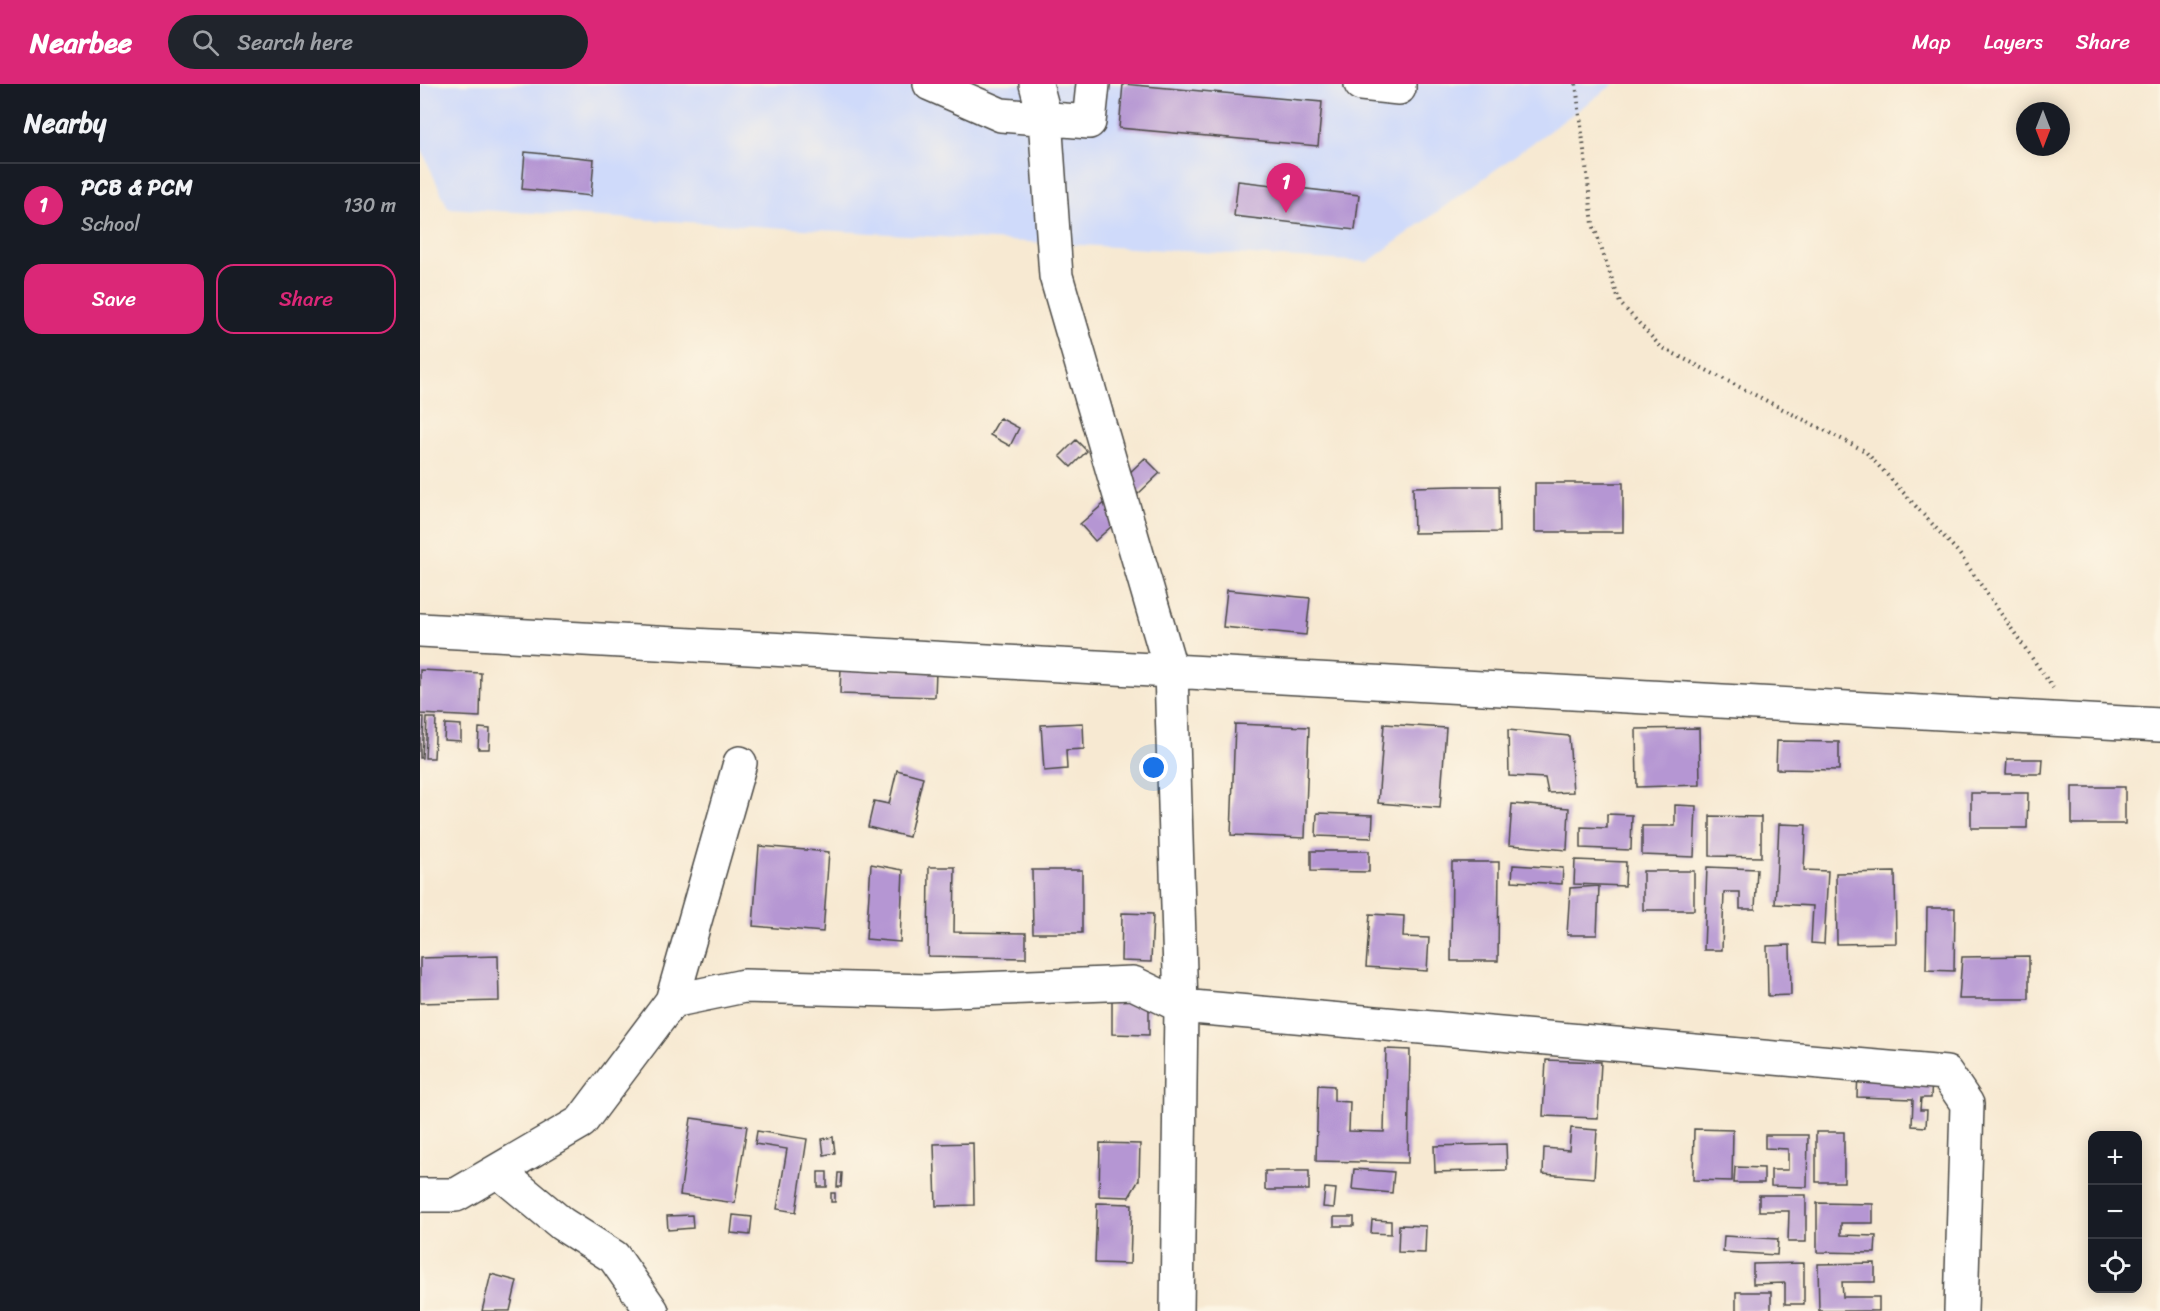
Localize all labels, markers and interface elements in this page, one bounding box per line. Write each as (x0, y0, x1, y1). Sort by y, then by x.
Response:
search box (168, 15, 588, 69)
text: Nearbee (30, 18, 132, 67)
text: Search here (237, 23, 353, 62)
text: Map (1912, 23, 1951, 61)
text: Layers (1984, 23, 2043, 61)
text: Share (2076, 23, 2130, 61)
icon: search (189, 26, 222, 59)
text: Nearby (24, 100, 106, 146)
north arrow (2016, 102, 2070, 156)
pin: 1 (1266, 164, 1306, 213)
text: PCB & PCM (81, 168, 192, 207)
text: 1 (39, 188, 48, 223)
text: 130 m (343, 188, 396, 223)
text: School (81, 207, 140, 242)
button: Save (24, 264, 204, 334)
button: Share (216, 264, 396, 334)
your location (1139, 753, 1168, 782)
map controls (2088, 1131, 2142, 1293)
button: + (2088, 1131, 2142, 1185)
button: − (2088, 1185, 2142, 1239)
button: locate (2088, 1239, 2142, 1293)

